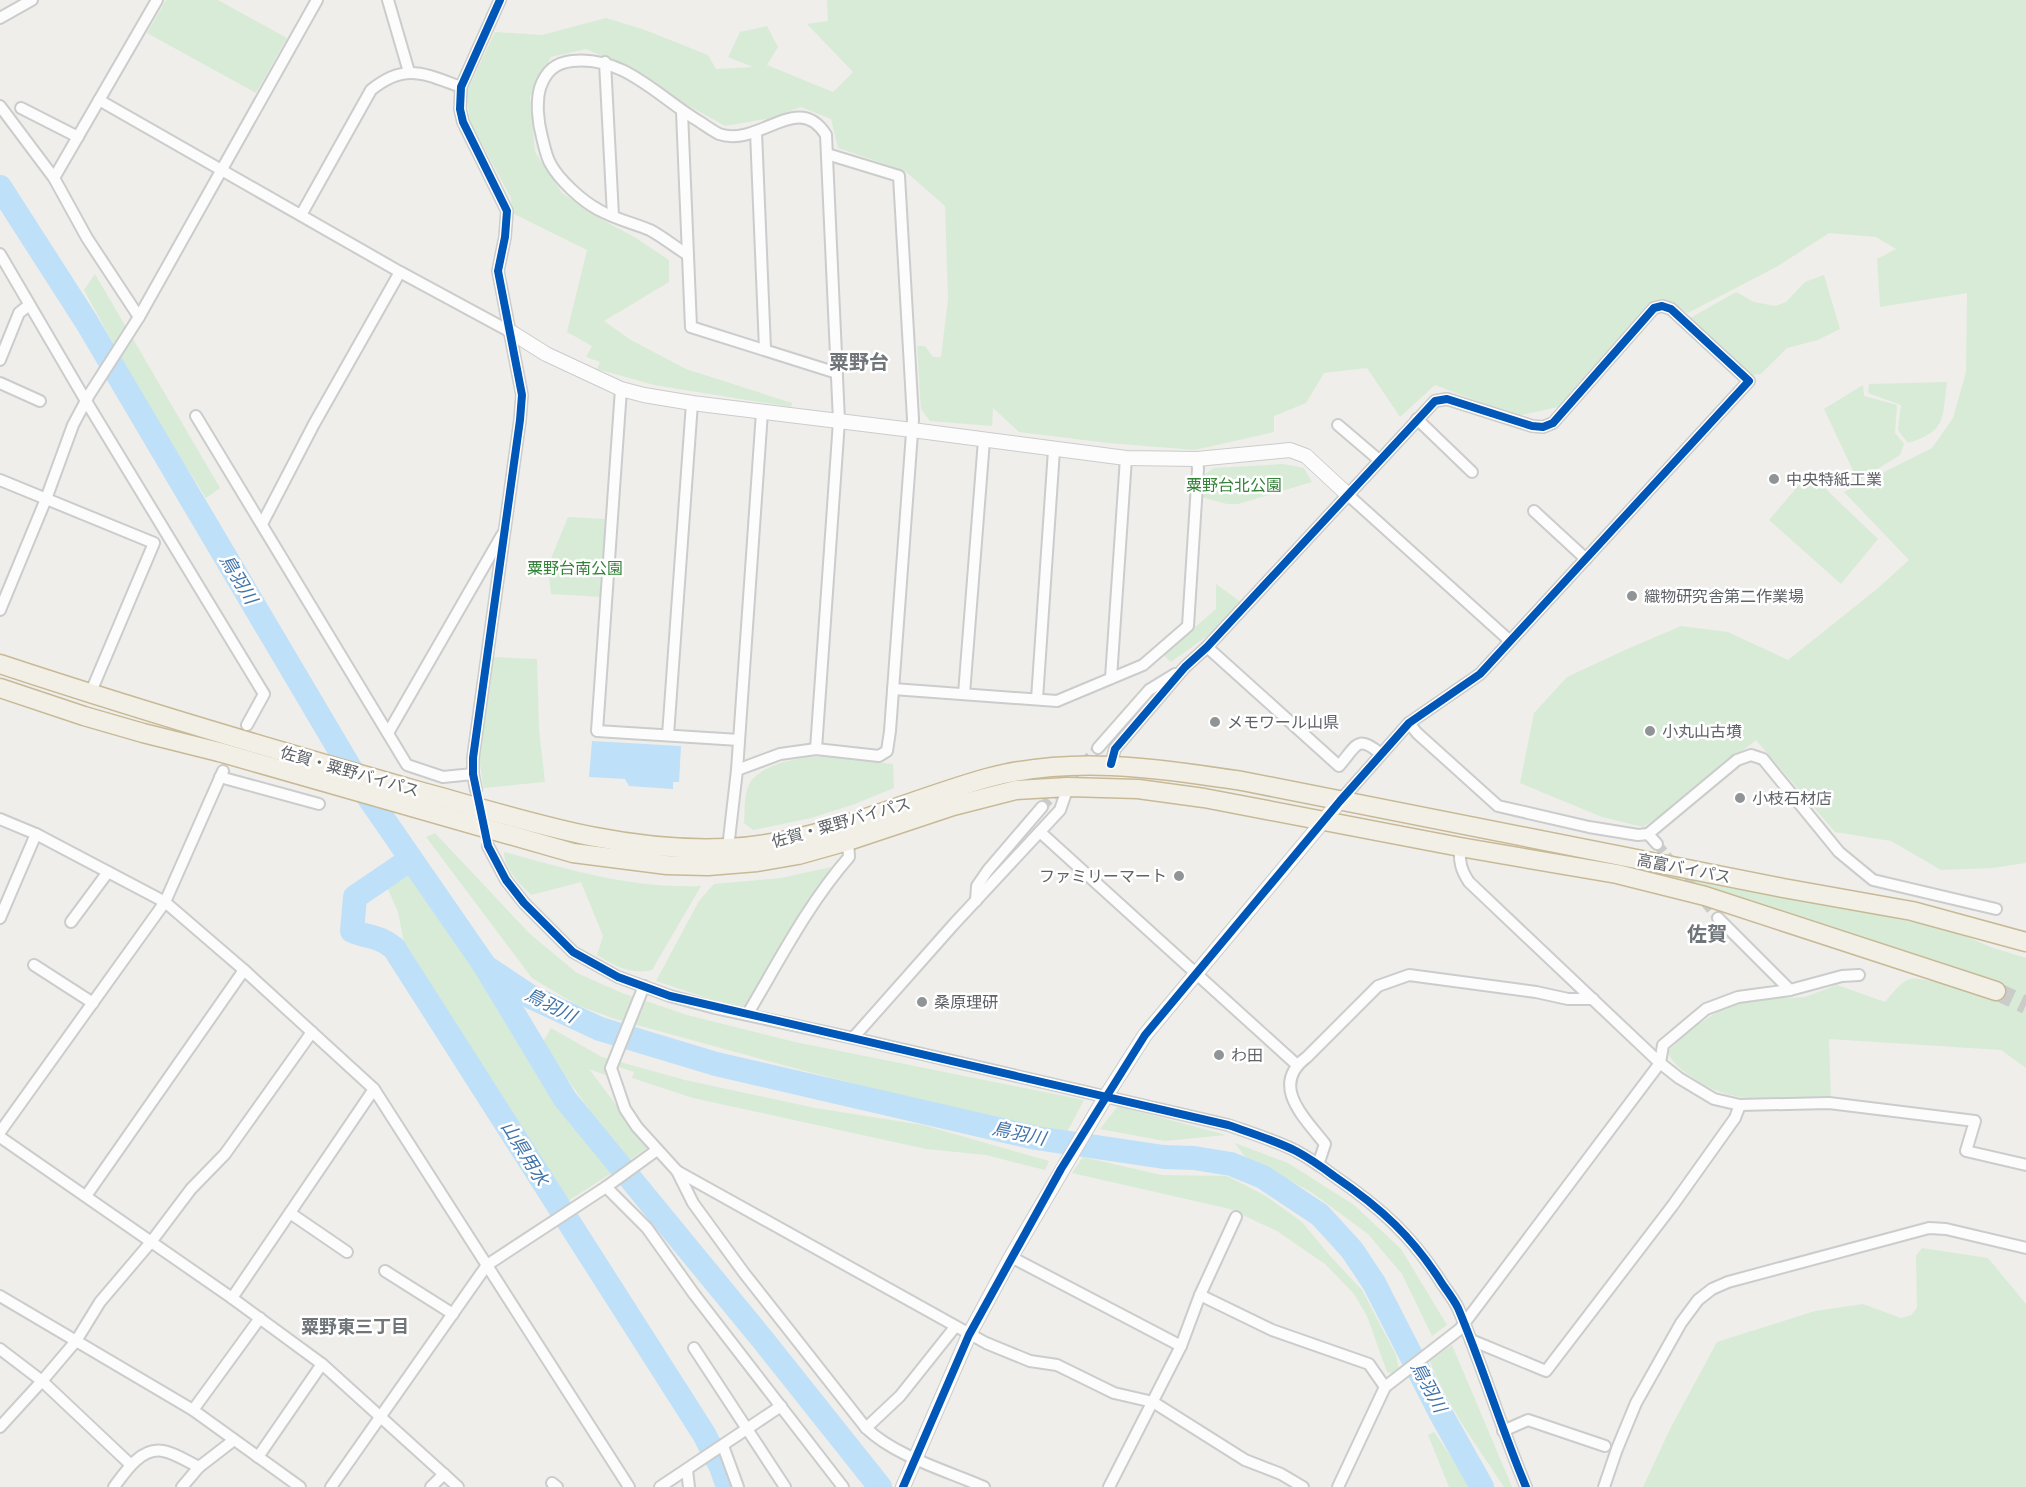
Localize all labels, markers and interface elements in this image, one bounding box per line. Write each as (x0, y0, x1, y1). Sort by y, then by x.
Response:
district label: 粟野台 (829, 349, 889, 374)
place label: 中央特紙工業 (1786, 469, 1882, 489)
marker: 中央特紙工業 (1767, 472, 1781, 486)
park label: 粟野台北公園 (1186, 475, 1282, 495)
water label: 鳥羽川 (215, 550, 264, 610)
park label: 粟野台南公園 (527, 558, 623, 578)
place label: 織物研究舎第二作業場 (1644, 586, 1804, 606)
marker: 織物研究舎第二作業場 (1625, 589, 1639, 603)
place label: メモワール山県 (1227, 712, 1339, 732)
marker: メモワール山県 (1208, 715, 1222, 729)
place label: 小丸山古墳 (1662, 721, 1742, 741)
marker: 小丸山古墳 (1643, 724, 1657, 738)
street label: 佐賀・粟野バイパス (278, 742, 422, 800)
place label: 小枝石材店 (1752, 788, 1832, 808)
marker: 小枝石材店 (1733, 791, 1747, 805)
street label: 佐賀・粟野バイパス (769, 793, 913, 851)
street label: 高富バイパス (1635, 849, 1733, 887)
place label: ファミリーマート (1039, 866, 1167, 886)
marker: ファミリーマート (1172, 869, 1186, 883)
district label: 佐賀 (1687, 921, 1727, 946)
water label: 鳥羽川 (522, 982, 582, 1028)
place label: 桑原理研 (934, 992, 998, 1012)
marker: 桑原理研 (915, 995, 929, 1009)
place label: わ田 (1231, 1045, 1263, 1065)
marker: わ田 (1212, 1048, 1226, 1062)
water label: 山県用水 (496, 1116, 555, 1191)
water label: 鳥羽川 (990, 1116, 1050, 1150)
district label: 粟野東三丁目 (301, 1315, 409, 1338)
water label: 鳥羽川 (1406, 1358, 1453, 1418)

